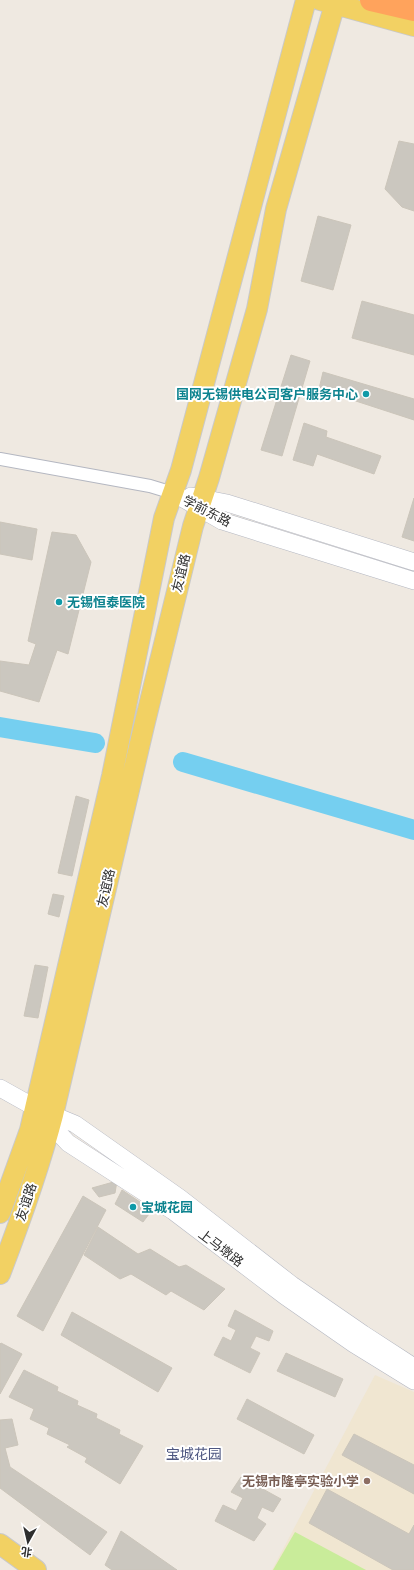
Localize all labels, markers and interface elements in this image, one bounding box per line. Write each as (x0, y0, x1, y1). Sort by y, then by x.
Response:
place label: 国网无锡供电公司客户服务中心 (176, 387, 358, 402)
marker: 国网无锡供电公司客户服务中心 (361, 389, 371, 399)
street label: 学前东路 (180, 493, 234, 529)
street label: 友谊路 (169, 552, 193, 594)
place label: 无锡恒泰医院 (67, 595, 145, 610)
marker: 无锡恒泰医院 (54, 597, 64, 607)
street label: 友谊路 (94, 867, 118, 909)
street label: 友谊路 (13, 1181, 39, 1223)
place label: 宝城花园 (141, 1200, 193, 1215)
marker: 宝城花园 (128, 1202, 138, 1212)
street label: 上马墩路 (196, 1226, 246, 1270)
district label: 宝城花园 (166, 1446, 222, 1462)
place label: 无锡市隆亭实验小学 (242, 1474, 359, 1489)
marker: 无锡市隆亭实验小学 (362, 1476, 372, 1486)
north arrow (8, 1522, 48, 1562)
text: 北 (20, 1544, 33, 1559)

